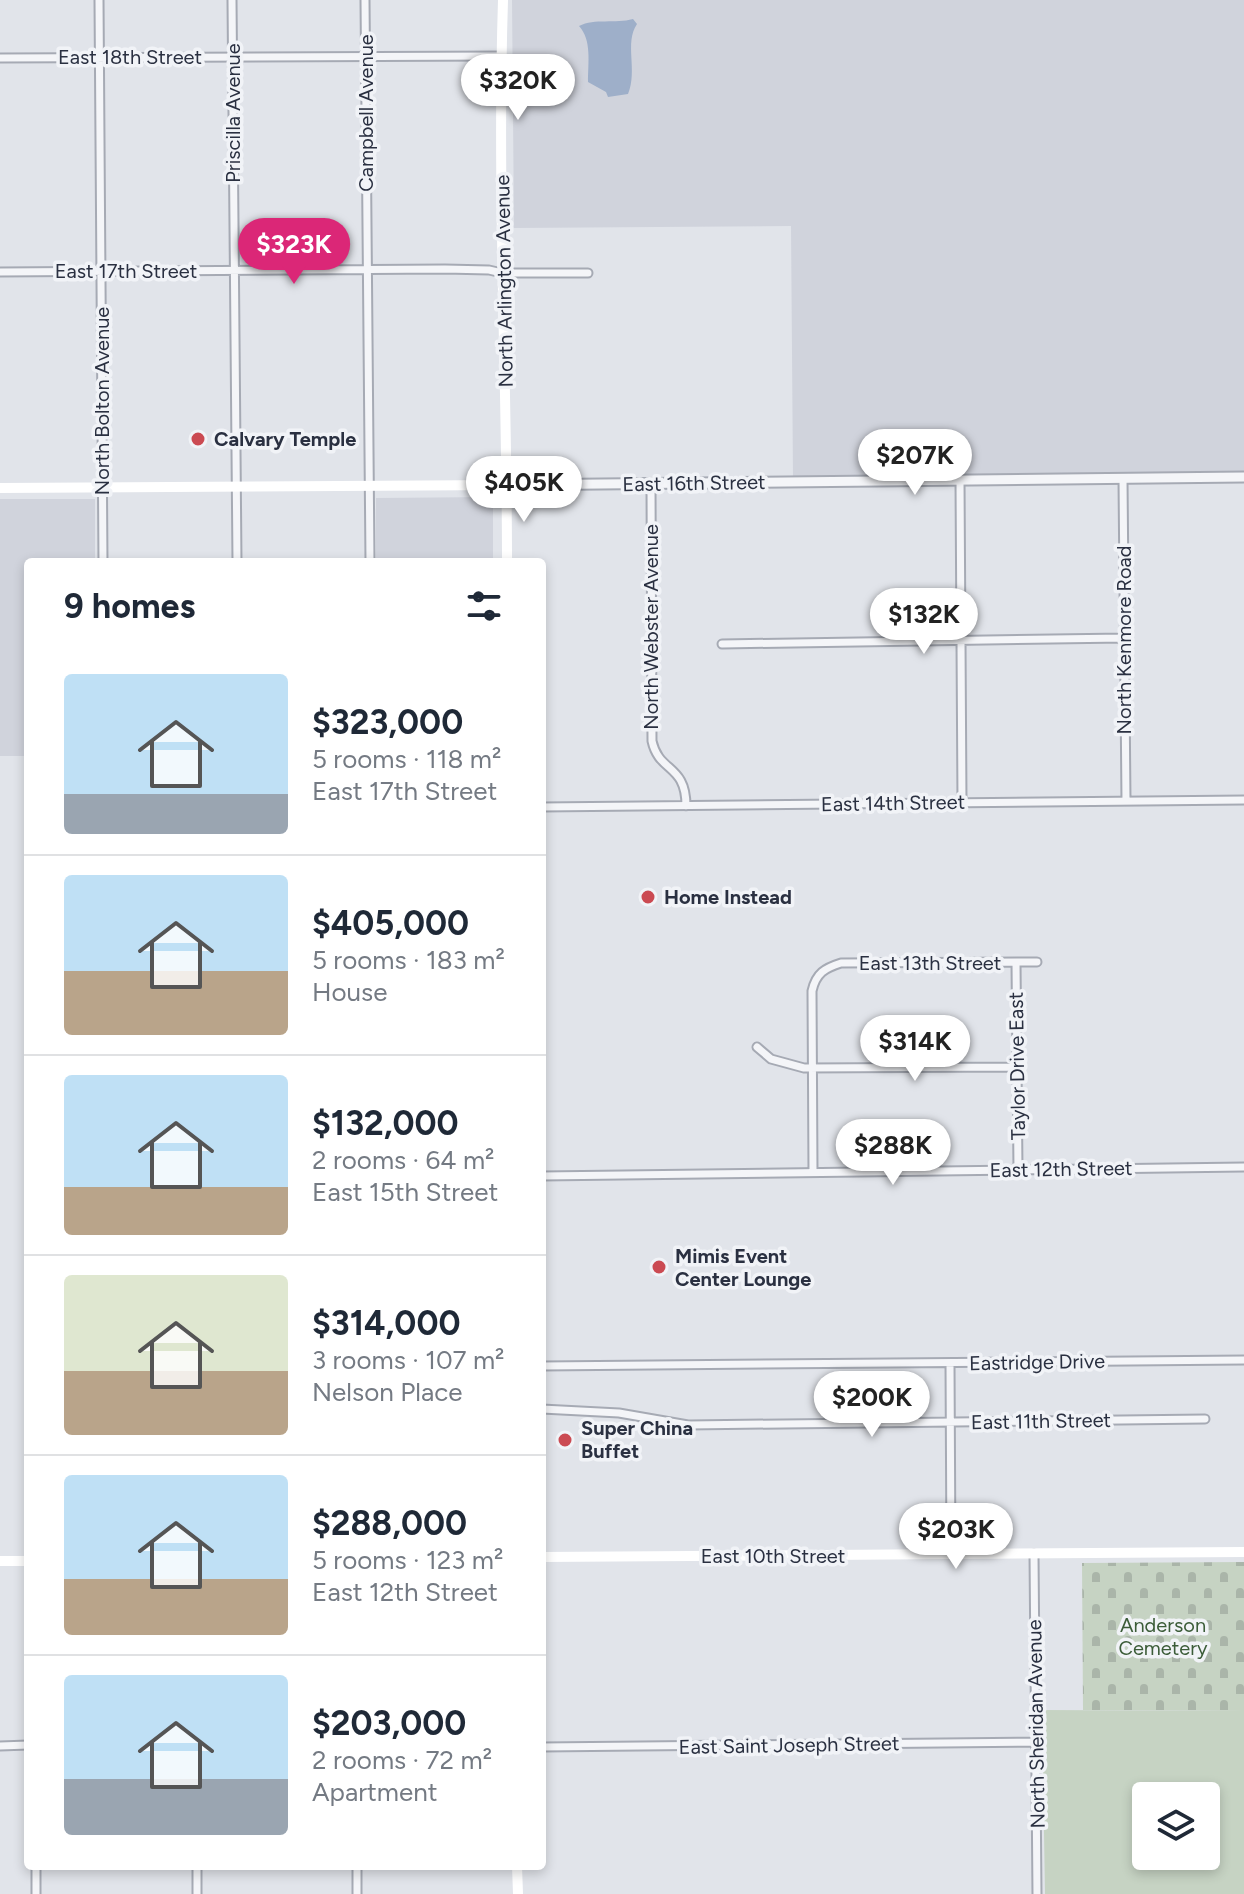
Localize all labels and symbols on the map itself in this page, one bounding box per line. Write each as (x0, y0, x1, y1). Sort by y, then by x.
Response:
street label: Campbell Avenue (354, 34, 378, 192)
street label: Priscilla Avenue (221, 43, 245, 183)
street label: East 18th Street (58, 45, 202, 69)
pin: $320K (462, 54, 574, 122)
street label: North Arlington Avenue (490, 174, 518, 387)
pin: $323K (238, 218, 350, 286)
street label: East 17th Street (55, 259, 197, 283)
street label: North Bolton Avenue (90, 307, 114, 495)
place label: Calvary Temple (214, 427, 356, 451)
pin: $207K (859, 429, 971, 497)
marker: Calvary Temple (189, 430, 207, 448)
pin: $405K (468, 456, 580, 524)
street label: East 16th Street (622, 470, 766, 496)
street label: North Webster Avenue (639, 524, 663, 730)
street label: North Kenmore Road (1112, 546, 1136, 734)
pin: $132K (868, 588, 980, 656)
street label: East 14th Street (821, 790, 965, 816)
place label: Home Instead (664, 885, 792, 909)
marker: Home Instead (639, 888, 657, 906)
street label: East 13th Street (859, 951, 1001, 975)
street label: Taylor Drive East (1004, 992, 1030, 1140)
pin: $314K (859, 1015, 971, 1083)
pin: $288K (837, 1119, 949, 1187)
street label: East 12th Street (989, 1156, 1133, 1182)
place label: Mimis Event Center Lounge (675, 1244, 811, 1291)
marker: Mimis Event Center Lounge (650, 1258, 668, 1276)
street label: Eastridge Drive (969, 1349, 1105, 1375)
pin: $200K (816, 1371, 928, 1439)
street label: East 11th Street (971, 1408, 1111, 1434)
place label: Super China Buffet (581, 1416, 693, 1463)
marker: Super China Buffet (556, 1431, 574, 1449)
pin: $203K (900, 1503, 1012, 1571)
street label: East 10th Street (701, 1544, 845, 1568)
park label: Anderson Cemetery (1119, 1613, 1208, 1660)
street label: North Sheridan Avenue (1022, 1619, 1050, 1829)
street label: East Saint Joseph Street (678, 1731, 900, 1759)

